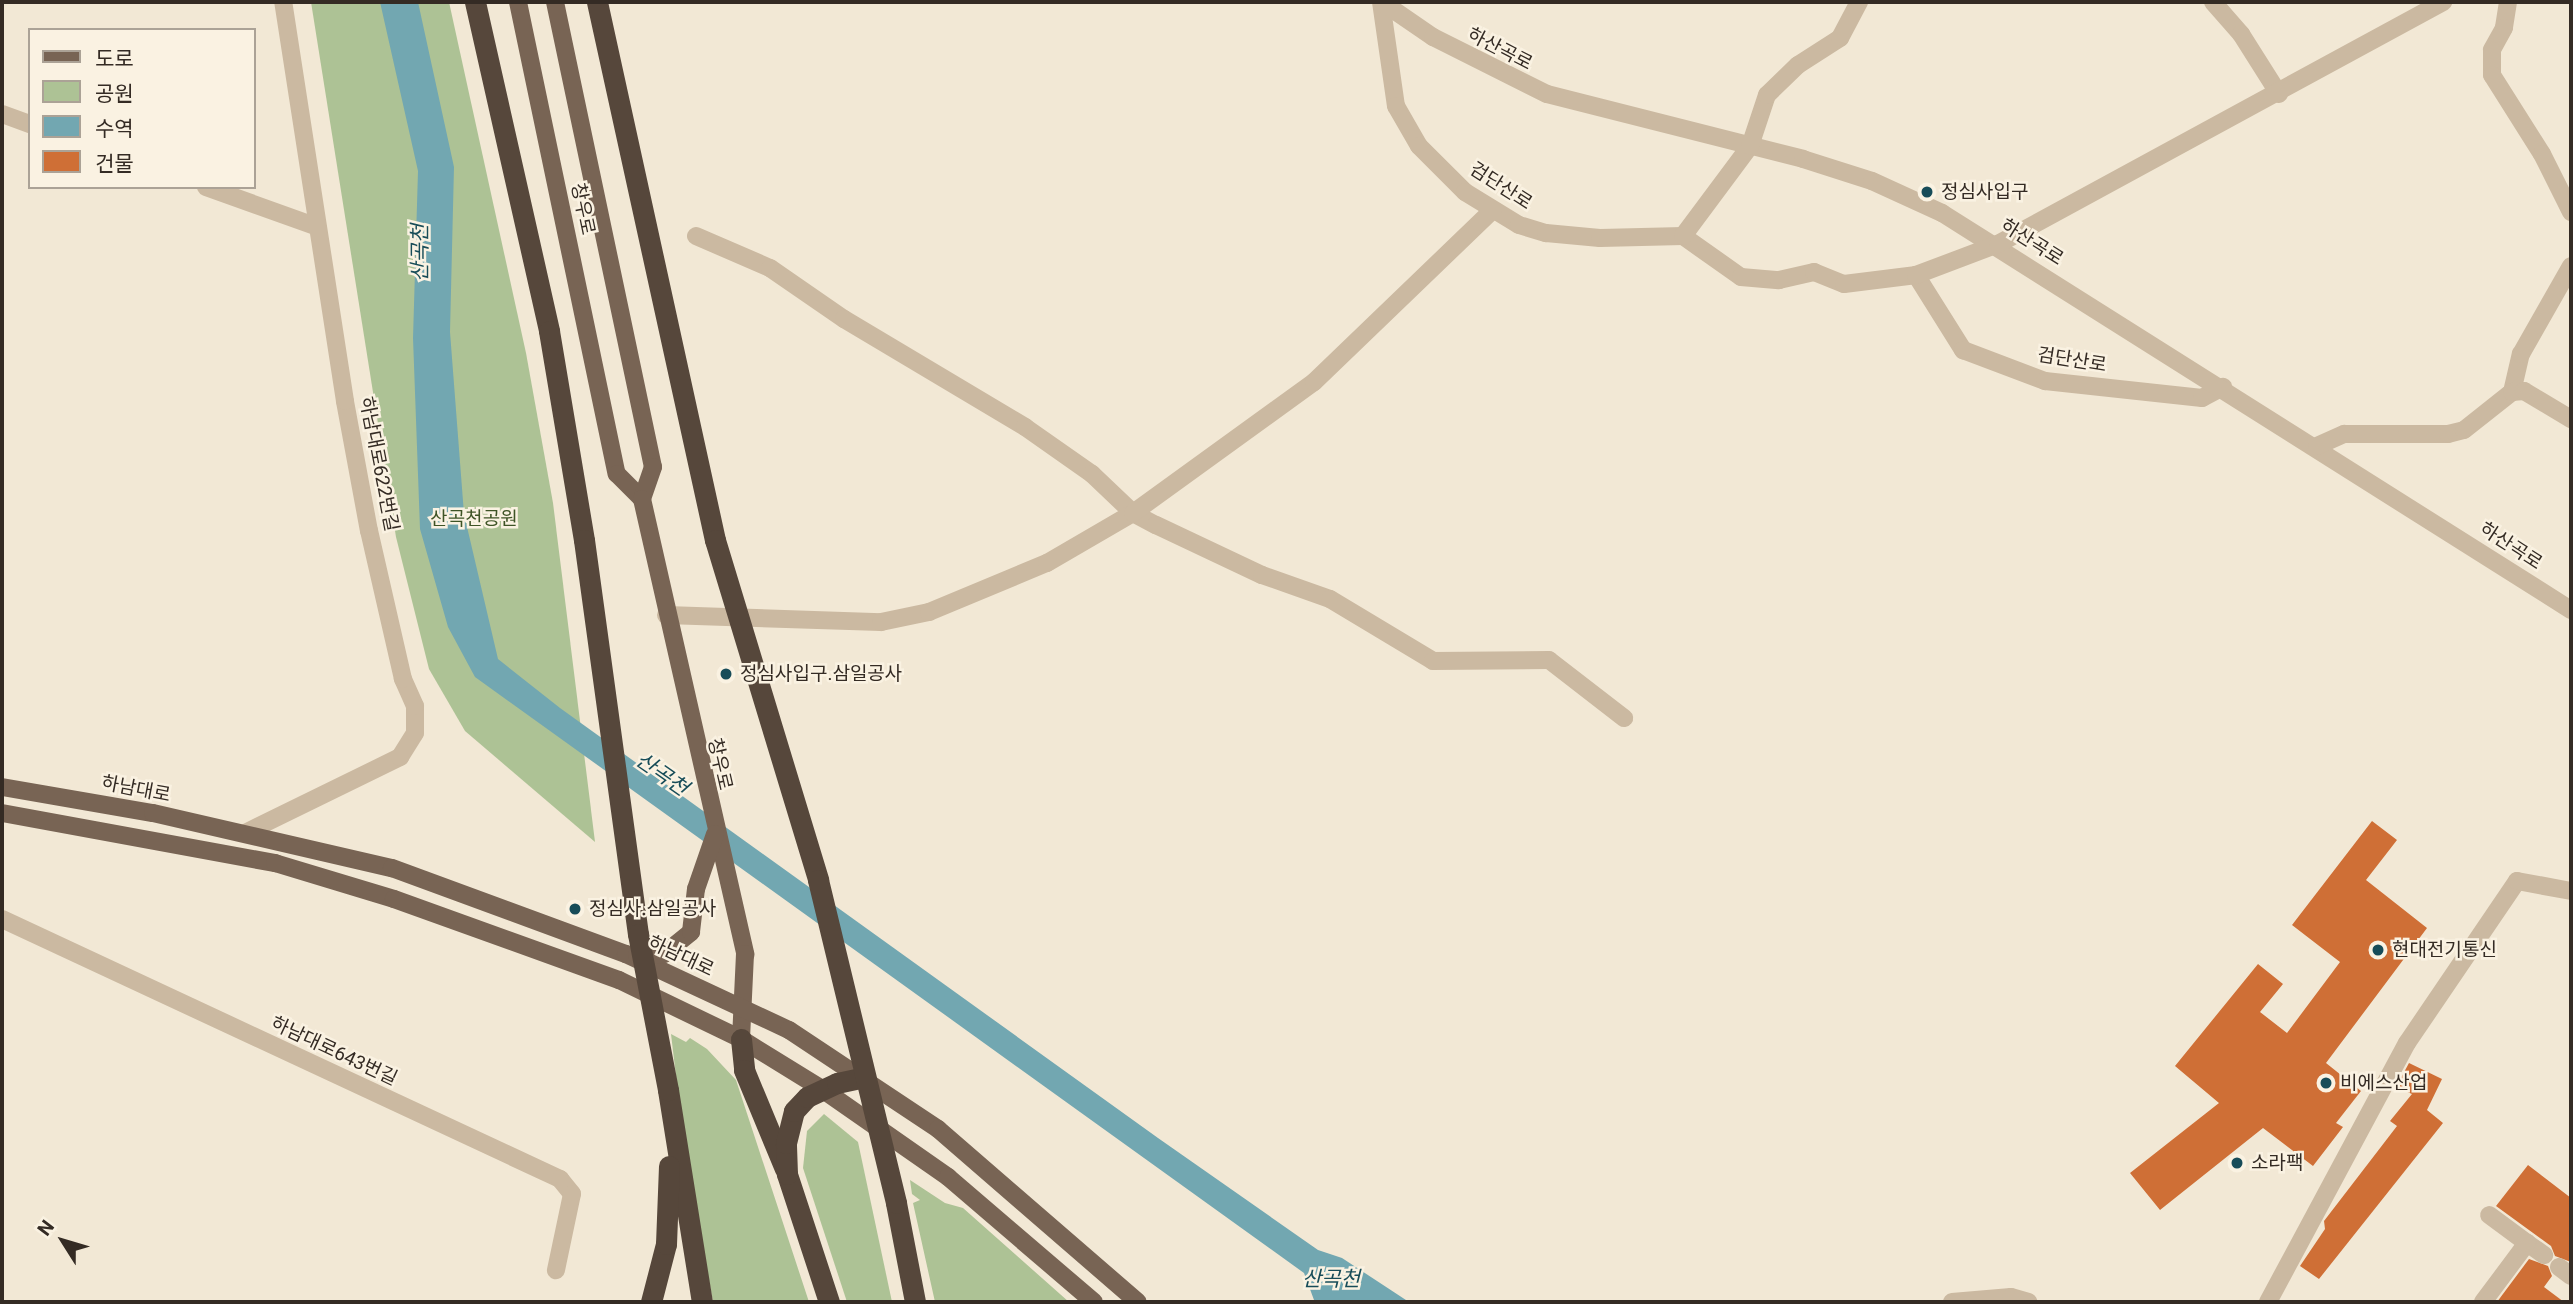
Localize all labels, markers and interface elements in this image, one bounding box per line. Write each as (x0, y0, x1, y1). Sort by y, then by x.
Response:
street label: 하산곡로 (1464, 23, 1536, 75)
legend (28, 28, 256, 189)
text: 도로 (95, 47, 134, 71)
text: 공원 (95, 82, 134, 106)
text: 수역 (95, 117, 134, 141)
text: 건물 (95, 152, 134, 176)
street label: 검단산로 (1465, 157, 1537, 215)
street label: 창우로 (566, 181, 600, 237)
place label: 정심사입구 (1941, 181, 2028, 203)
marker: 정심사입구 (1919, 184, 1935, 200)
street label: 하산곡로 (1996, 214, 2068, 270)
water label: 산곡천 (407, 224, 433, 282)
street label: 검단산로 (2036, 343, 2108, 377)
street label: 하남대로622번길 (355, 395, 403, 533)
park label: 산곡천공원 (430, 508, 518, 530)
street label: 하산곡로 (2475, 517, 2547, 575)
place label: 정심사입구.삼일공사 (740, 663, 902, 685)
marker: 정심사입구.삼일공사 (718, 666, 734, 682)
street label: 창우로 (703, 736, 737, 792)
water label: 산곡천 (631, 747, 693, 801)
street label: 하남대로 (100, 771, 172, 807)
place label: 정심사.삼일공사 (589, 898, 716, 920)
marker: 정심사.삼일공사 (567, 901, 583, 917)
street label: 하남대로 (644, 931, 718, 981)
place label: 현대전기통신 (2392, 939, 2497, 961)
marker: 현대전기통신 (2370, 942, 2386, 958)
street label: 하남대로643번길 (267, 1012, 401, 1090)
place label: 비에스산업 (2340, 1072, 2427, 1094)
marker: 비에스산업 (2318, 1075, 2334, 1091)
place label: 소라팩 (2251, 1152, 2303, 1174)
marker: 소라팩 (2229, 1155, 2245, 1171)
north arrow (28, 1206, 98, 1276)
text: N (33, 1216, 59, 1240)
water label: 산곡천 (1302, 1266, 1360, 1292)

